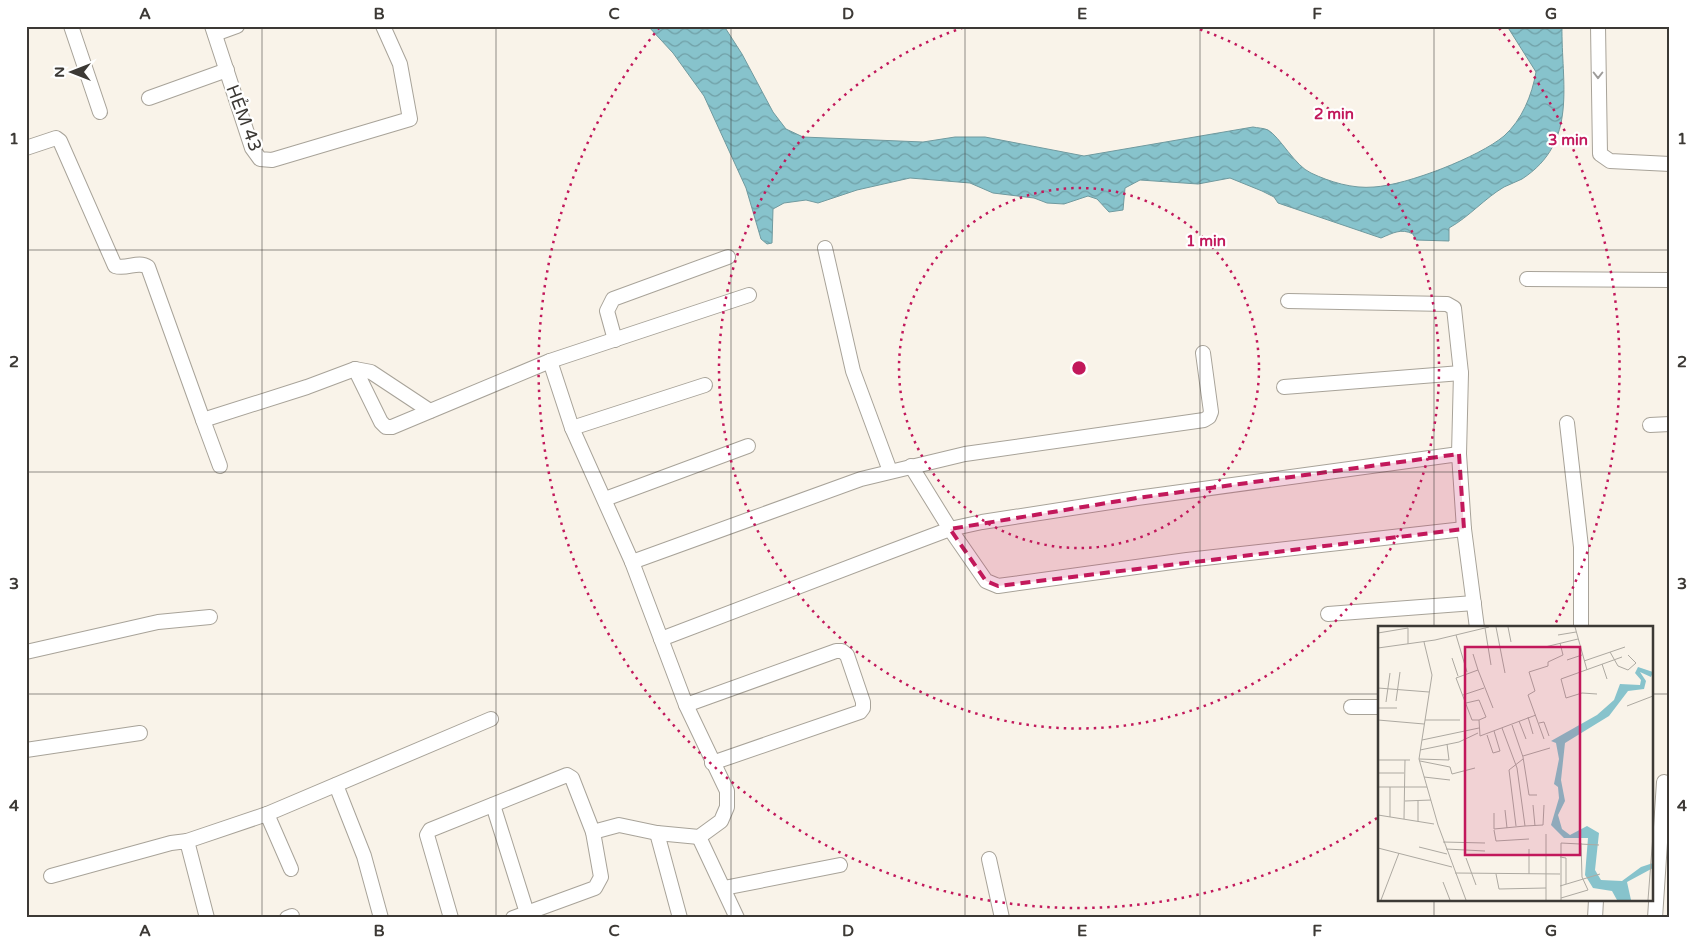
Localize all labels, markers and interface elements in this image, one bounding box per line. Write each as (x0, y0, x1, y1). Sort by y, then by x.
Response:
text: A (139, 4, 151, 24)
text: B (373, 4, 385, 24)
text: C (608, 4, 620, 24)
text: D (842, 4, 854, 24)
text: E (1077, 4, 1087, 24)
text: F (1312, 4, 1322, 24)
text: G (1545, 4, 1557, 24)
north arrow (48, 48, 98, 98)
text: N (51, 66, 68, 78)
one-way arrow (1593, 72, 1603, 79)
street label: HẺM 43 (221, 81, 267, 155)
text: 2 min (1314, 105, 1354, 123)
text: 1 (9, 129, 19, 149)
text: 1 (1677, 129, 1687, 149)
text: 3 min (1548, 131, 1588, 149)
text: 1 min (1186, 232, 1226, 250)
text: 2 (9, 352, 19, 372)
text: 2 (1677, 352, 1687, 372)
centre of rings (1070, 359, 1088, 377)
text: 3 (9, 574, 19, 594)
text: 3 (1677, 574, 1687, 594)
inset map (1378, 626, 1654, 902)
text: 4 (9, 796, 19, 816)
text: 4 (1677, 796, 1687, 816)
text: A (139, 921, 151, 941)
text: B (373, 921, 385, 941)
text: C (608, 921, 620, 941)
text: D (842, 921, 854, 941)
text: E (1077, 921, 1087, 941)
text: F (1312, 921, 1322, 941)
text: G (1545, 921, 1557, 941)

